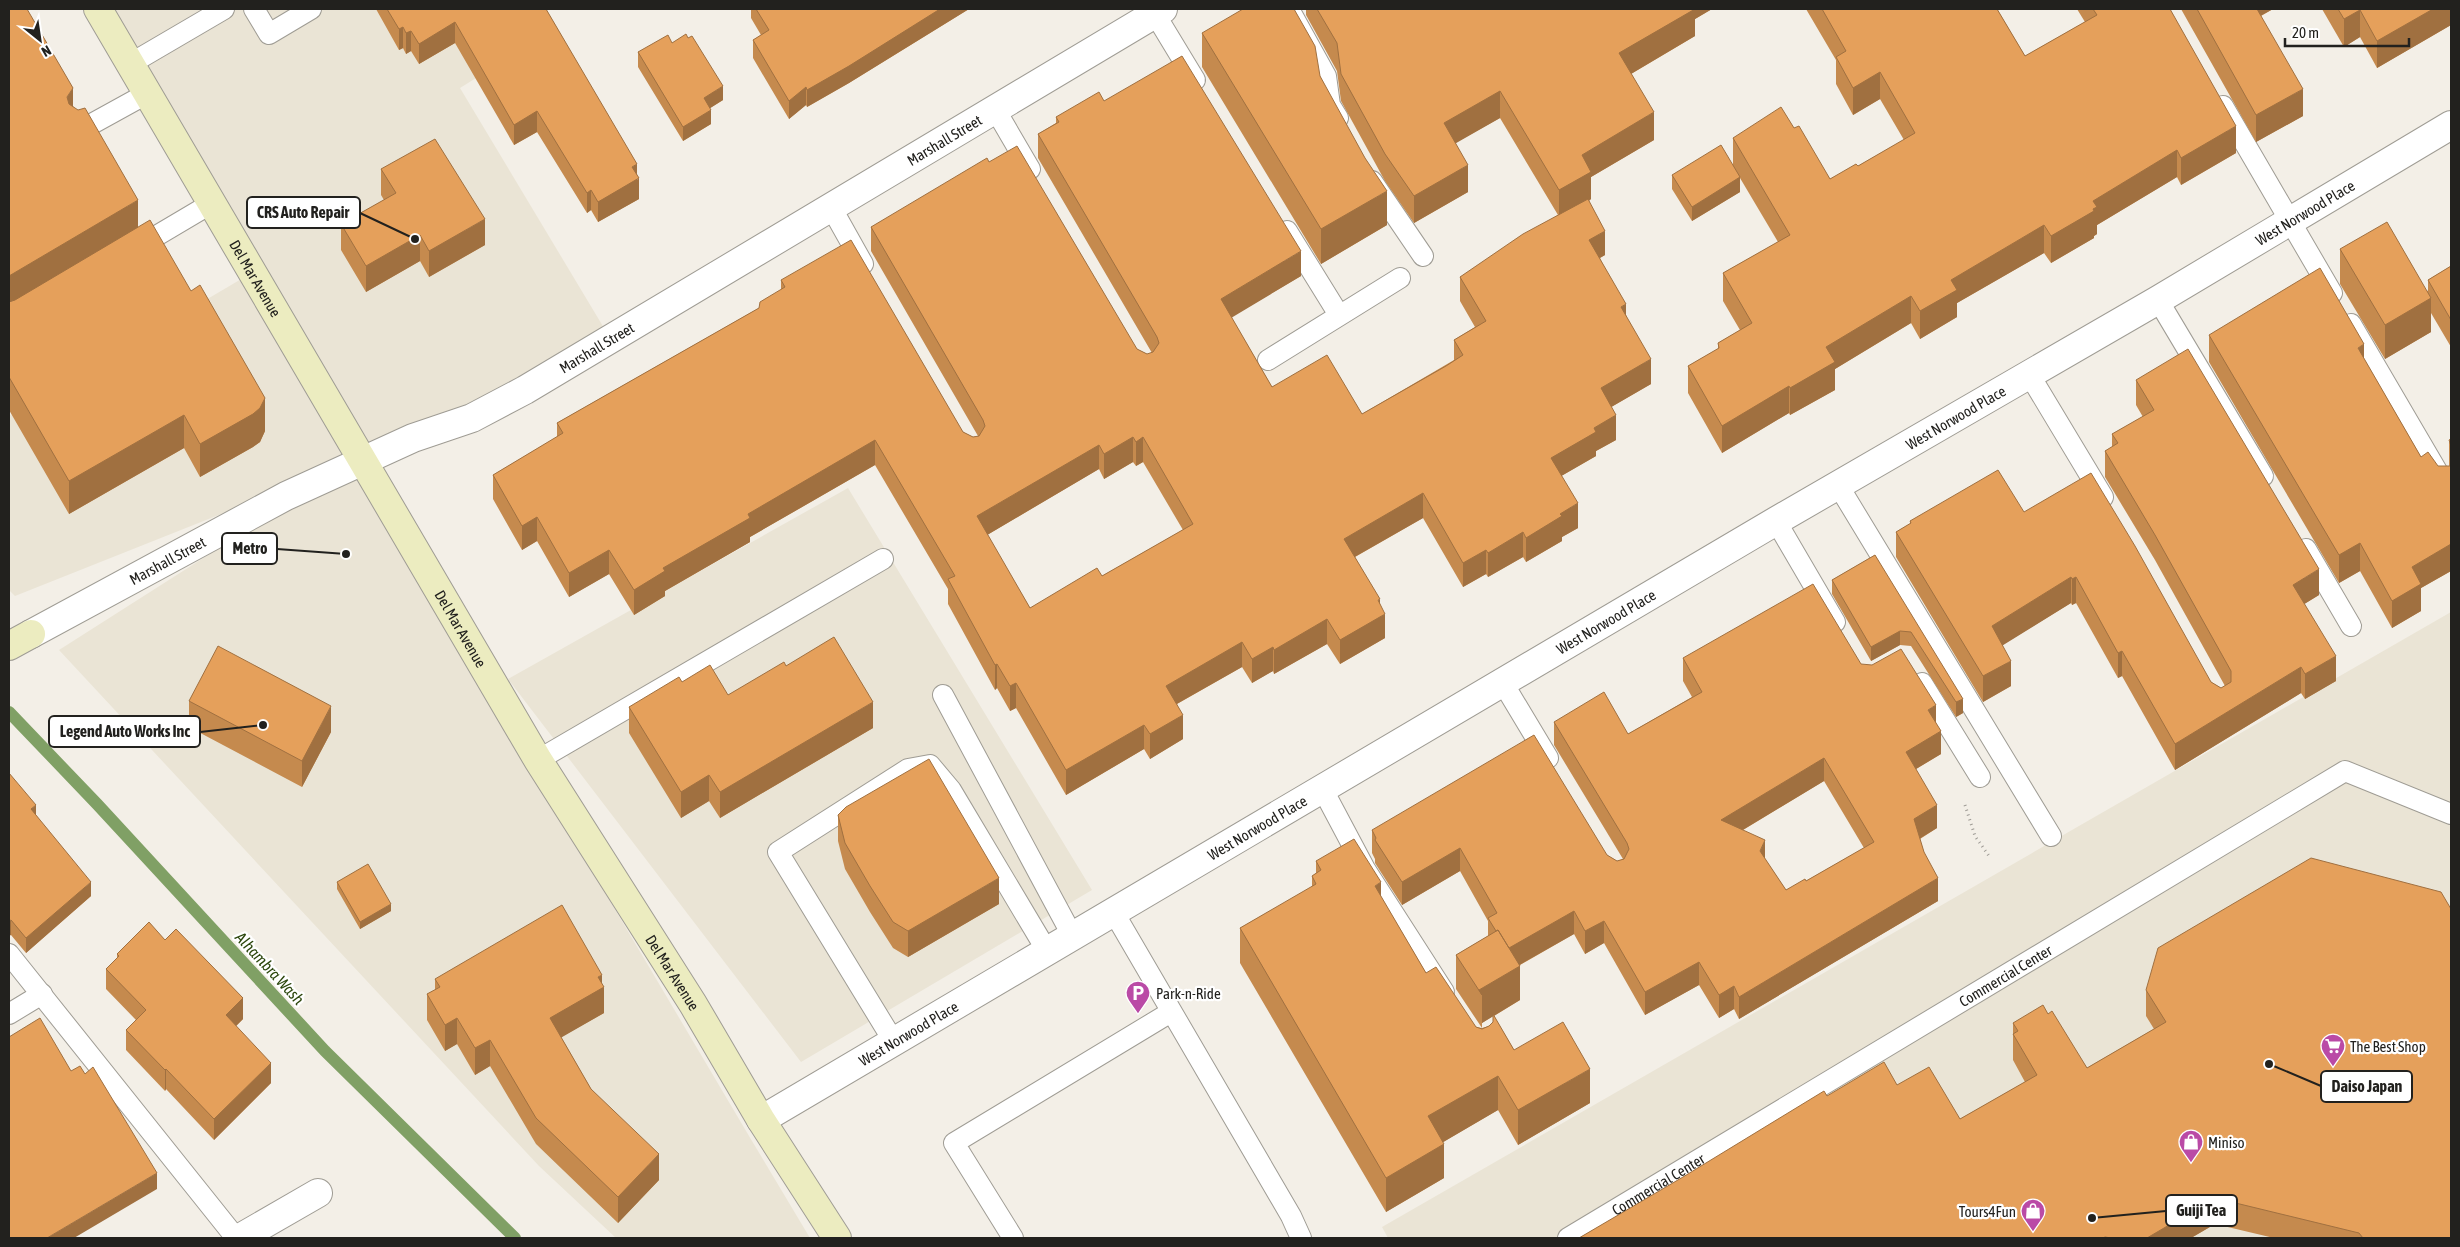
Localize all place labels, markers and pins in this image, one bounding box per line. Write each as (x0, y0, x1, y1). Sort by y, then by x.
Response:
callout: CRS Auto Repair (247, 197, 360, 228)
callout: Metro (222, 533, 277, 564)
callout: Legend Auto Works Inc (49, 716, 200, 747)
parking icon: Park-n-Ride (1125, 980, 1151, 1014)
place label: Park-n-Ride (1156, 985, 1221, 1002)
supermarket icon: The Best Shop (2320, 1033, 2346, 1067)
place label: The Best Shop (2350, 1038, 2426, 1055)
callout: Daiso Japan (2321, 1071, 2412, 1102)
shop icon: Miniso (2178, 1129, 2204, 1163)
place label: Miniso (2208, 1134, 2245, 1151)
callout: Guiji Tea (2166, 1195, 2237, 1226)
shop icon: Tours4Fun (2020, 1198, 2046, 1232)
place label: Tours4Fun (1959, 1203, 2016, 1220)

